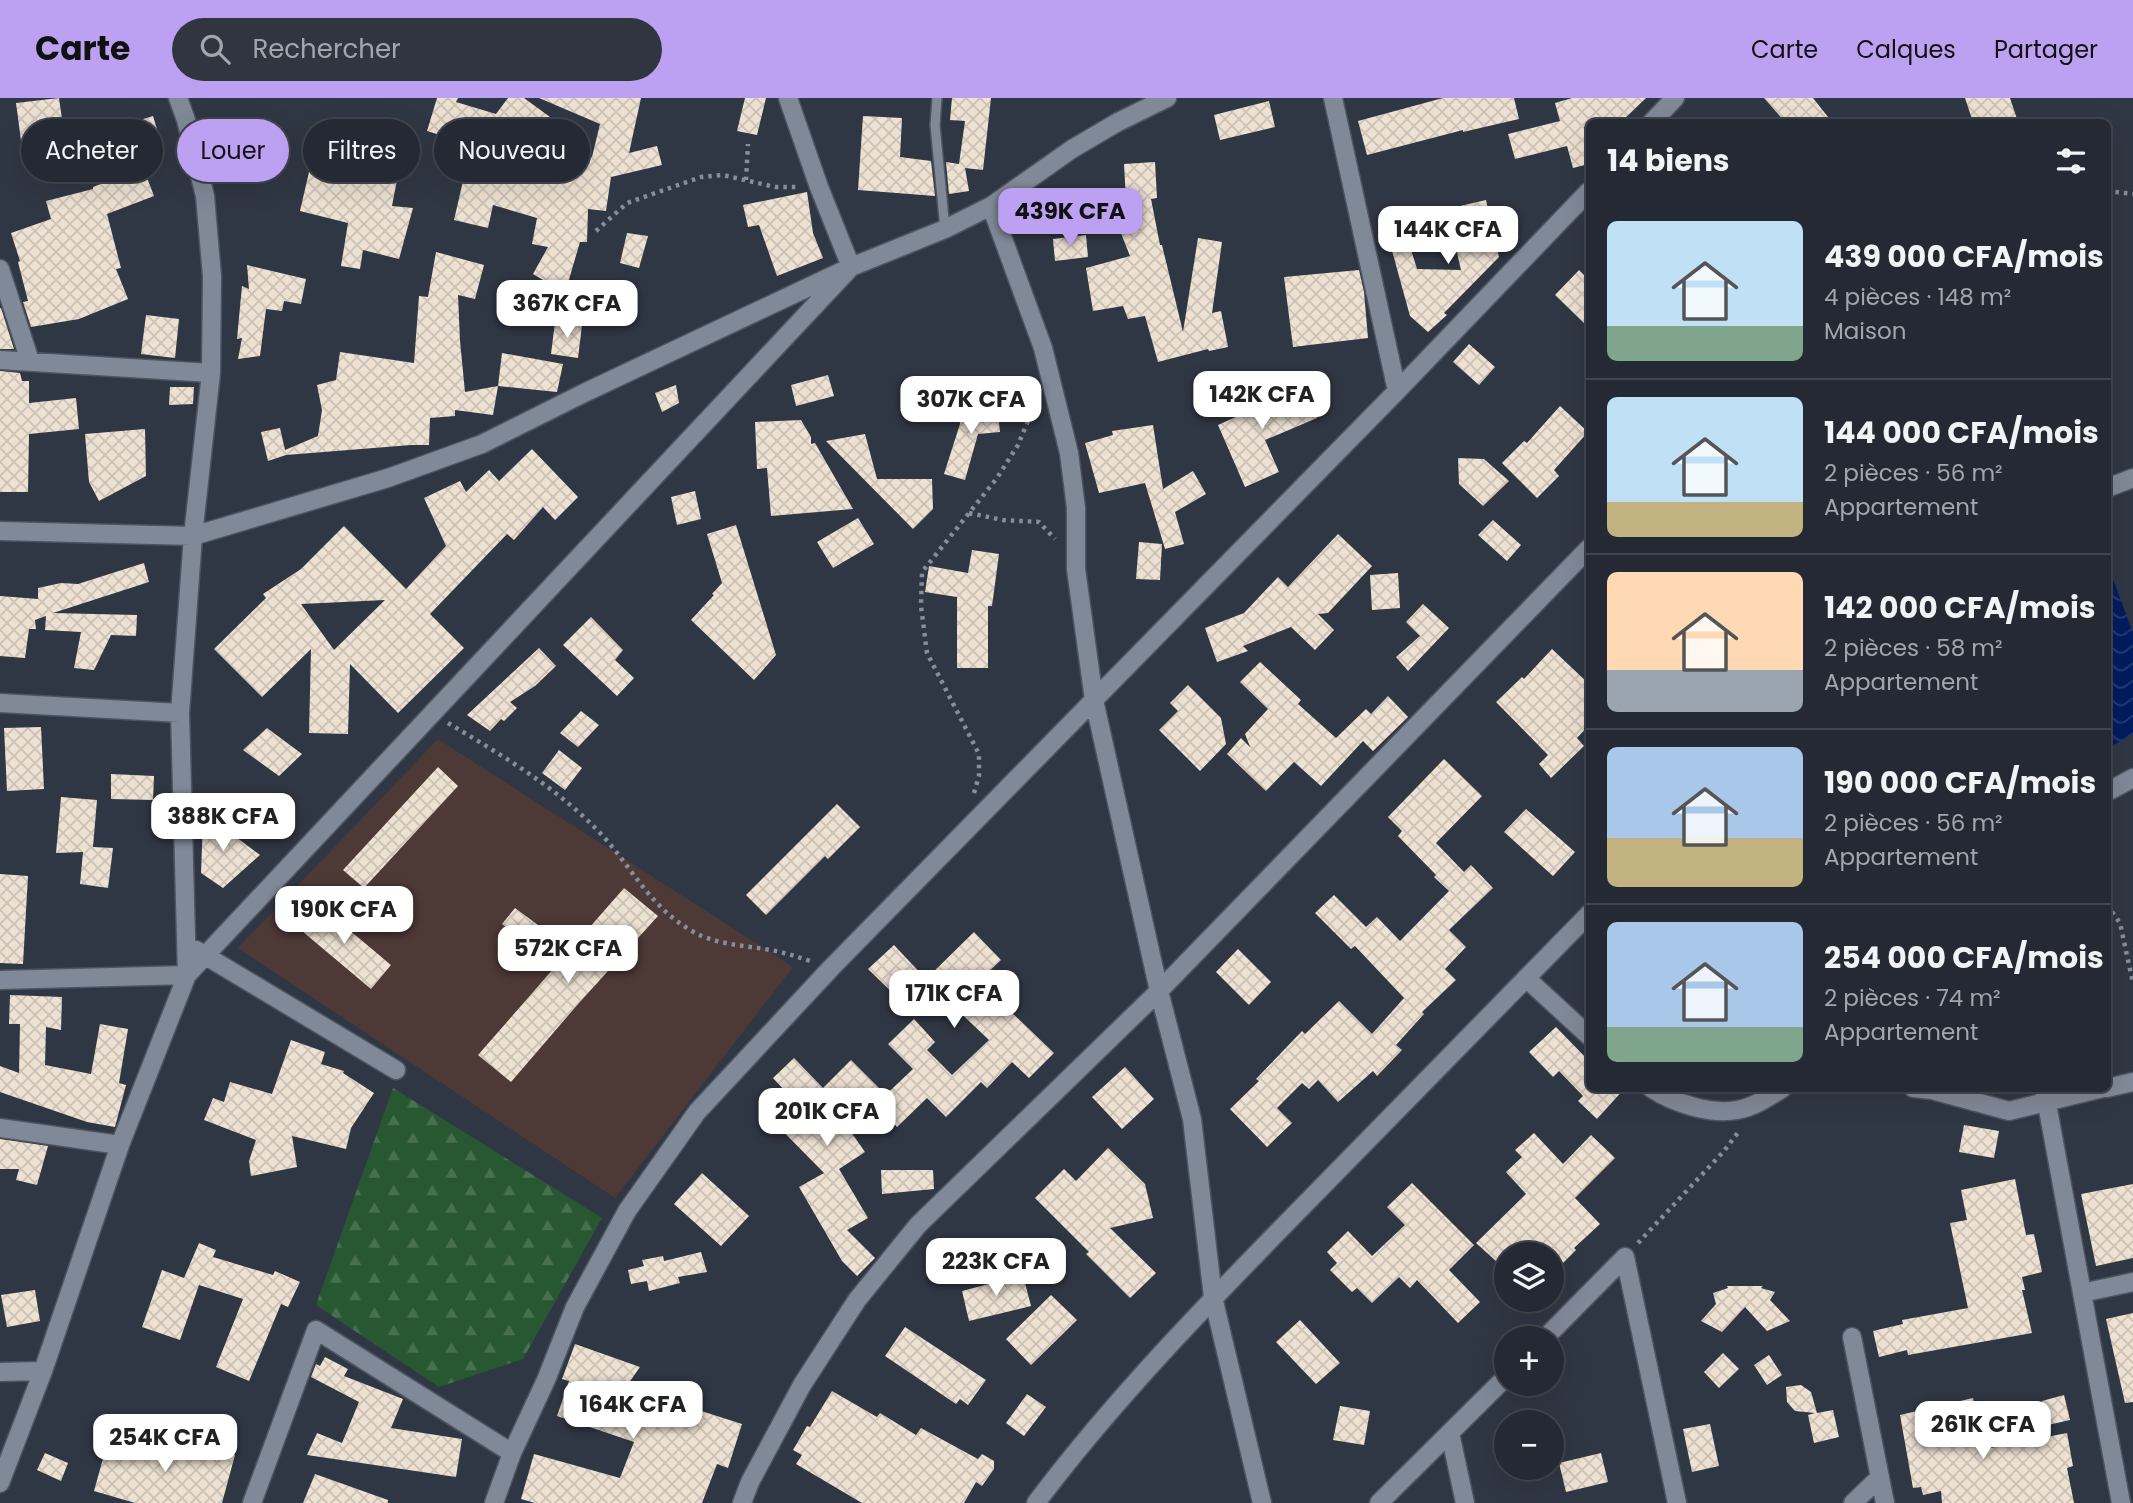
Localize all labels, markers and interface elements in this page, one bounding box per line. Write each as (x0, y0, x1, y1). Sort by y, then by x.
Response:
search box (172, 18, 662, 81)
text: Carte (35, 25, 130, 72)
icon: search (196, 30, 234, 68)
text: Rechercher (252, 31, 401, 67)
text: Carte (1751, 33, 1818, 66)
text: Calques (1856, 33, 1956, 66)
text: Partager (1994, 33, 2098, 66)
chip: Acheter (21, 119, 163, 182)
chip: Louer (177, 119, 289, 182)
chip: Filtres (303, 119, 420, 182)
chip: Nouveau (434, 119, 590, 182)
text: 14 biens (1607, 139, 1730, 182)
icon: filters (2052, 142, 2090, 180)
pin: 439K CFA (998, 188, 1142, 248)
text: 439K CFA (1014, 195, 1126, 227)
pin: 144K CFA (1376, 206, 1520, 266)
text: 144K CFA (1394, 213, 1502, 245)
text: 439 000 CFA/mois (1824, 235, 2104, 278)
icon: home (1663, 249, 1747, 333)
pin: 367K CFA (495, 280, 639, 340)
text: 4 pièces · 148 m² (1824, 281, 2011, 313)
text: 367K CFA (513, 287, 621, 319)
text: Maison (1824, 315, 1906, 347)
pin: 142K CFA (1190, 372, 1334, 431)
pin: 307K CFA (899, 376, 1043, 436)
text: 142K CFA (1209, 378, 1315, 410)
text: 307K CFA (916, 383, 1026, 415)
text: 144 000 CFA/mois (1824, 411, 2099, 454)
icon: home (1663, 425, 1747, 509)
text: 2 pièces · 56 m² (1824, 457, 2003, 489)
text: Appartement (1824, 491, 1978, 523)
text: 142 000 CFA/mois (1824, 586, 2096, 629)
icon: home (1663, 600, 1747, 684)
text: 2 pièces · 58 m² (1824, 632, 2003, 664)
text: Appartement (1824, 666, 1978, 698)
text: 190 000 CFA/mois (1824, 761, 2096, 804)
icon: home (1663, 775, 1747, 859)
pin: 388K CFA (151, 794, 295, 853)
text: 388K CFA (167, 800, 279, 832)
text: 2 pièces · 56 m² (1824, 807, 2003, 839)
text: Appartement (1824, 841, 1978, 873)
pin: 190K CFA (272, 886, 416, 946)
text: 190K CFA (291, 893, 397, 925)
pin: 572K CFA (496, 926, 640, 985)
text: 572K CFA (514, 932, 622, 964)
text: 254 000 CFA/mois (1824, 936, 2104, 979)
icon: home (1663, 950, 1747, 1034)
pin: 171K CFA (882, 970, 1026, 1030)
text: 171K CFA (905, 977, 1003, 1009)
text: 2 pièces · 74 m² (1824, 982, 2001, 1014)
text: Appartement (1824, 1016, 1978, 1048)
pin: 201K CFA (755, 1088, 899, 1148)
text: 201K CFA (775, 1095, 879, 1127)
pin: 223K CFA (924, 1238, 1068, 1298)
map controls (1494, 1242, 1564, 1480)
button: layers (1494, 1242, 1564, 1312)
text: 223K CFA (942, 1245, 1050, 1277)
button: + (1494, 1326, 1564, 1396)
pin: 164K CFA (561, 1382, 705, 1441)
text: 164K CFA (580, 1388, 686, 1420)
pin: 261K CFA (1911, 1402, 2055, 1461)
text: 261K CFA (1931, 1408, 2035, 1440)
button: − (1494, 1410, 1564, 1480)
pin: 254K CFA (93, 1414, 237, 1474)
text: 254K CFA (109, 1421, 221, 1453)

